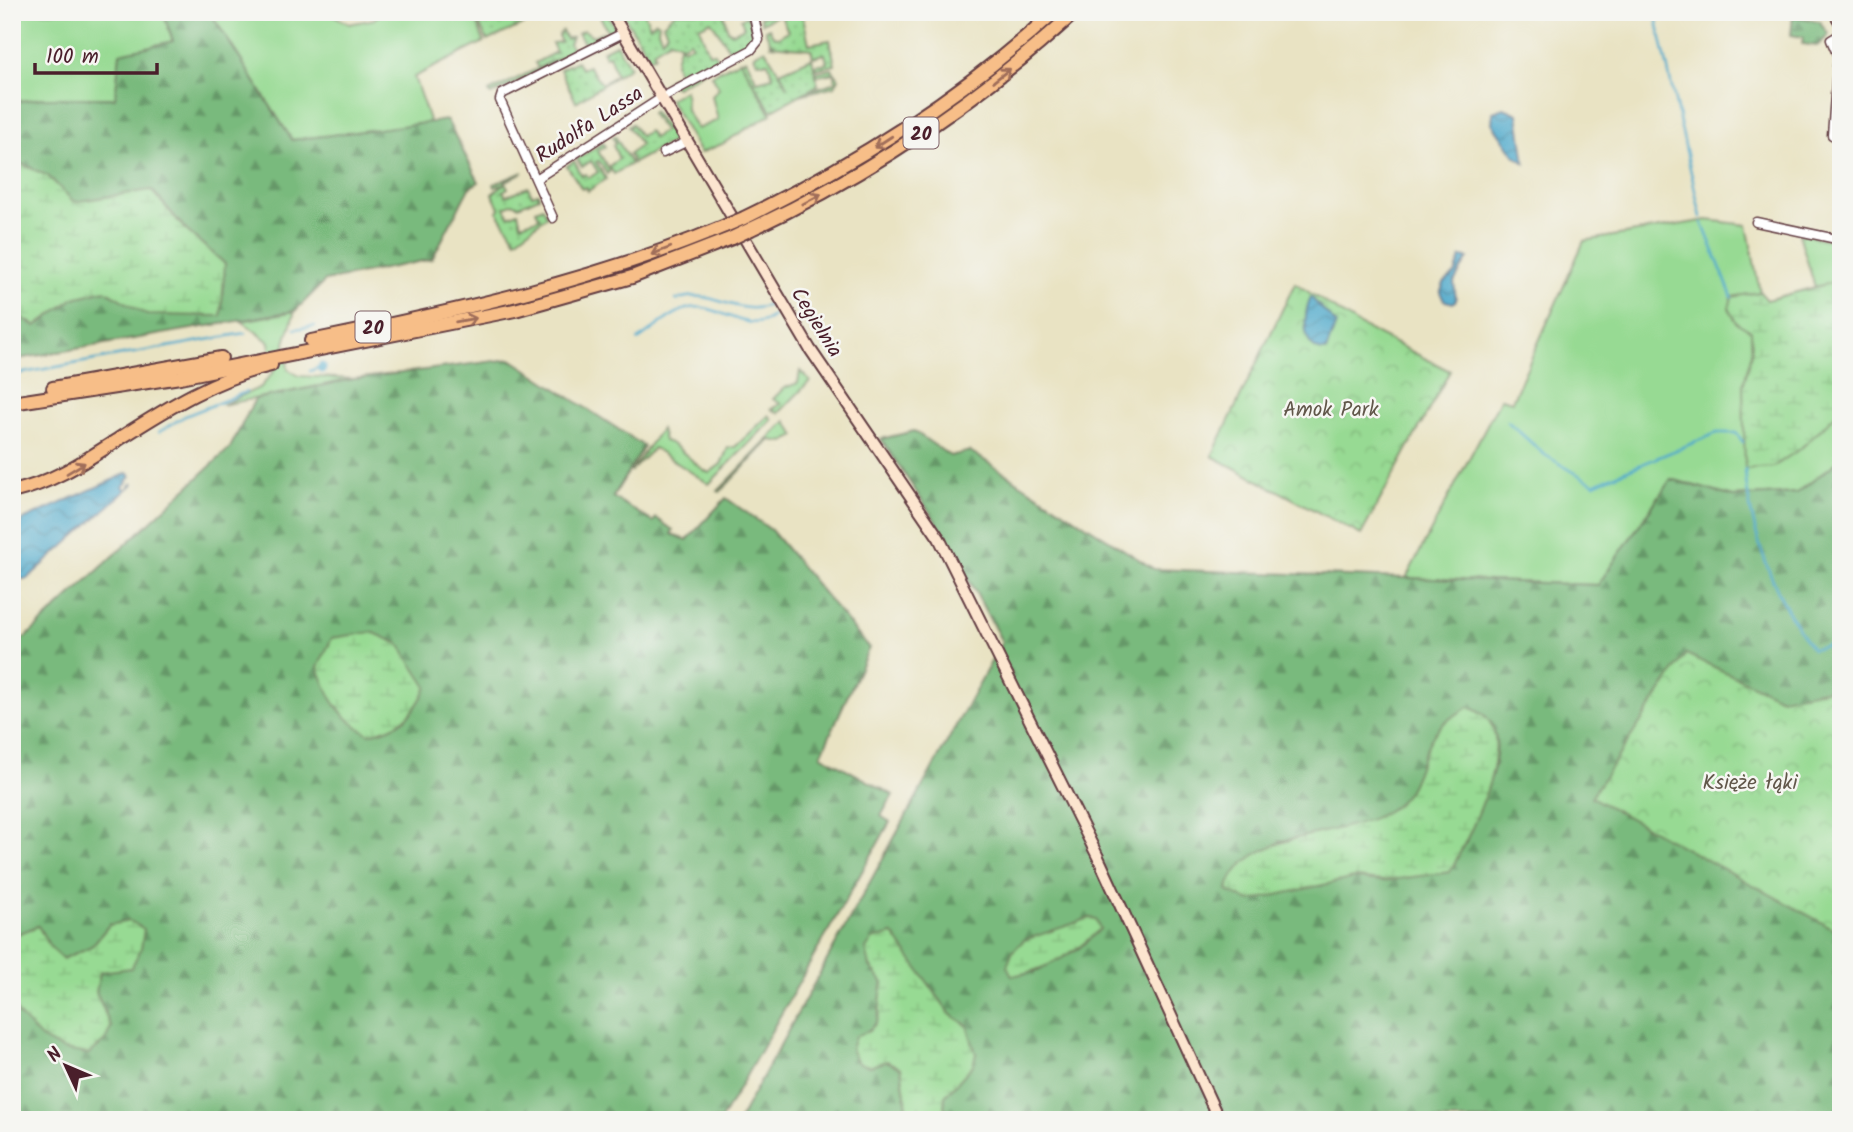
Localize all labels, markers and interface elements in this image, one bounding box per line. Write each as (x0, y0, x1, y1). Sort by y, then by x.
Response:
scale bar (35, 32, 158, 76)
text: 100 m (46, 41, 99, 74)
one-way arrow (992, 67, 1011, 82)
street label: Rudolfa Lassa (529, 78, 650, 173)
road number: 20 (904, 118, 939, 148)
one-way arrow (873, 135, 893, 149)
one-way arrow (801, 192, 822, 205)
one-way arrow (651, 246, 673, 259)
street label: Cegielnia (781, 281, 850, 364)
road number: 20 (356, 312, 390, 342)
one-way arrow (454, 313, 477, 326)
park label: Amok Park (1283, 394, 1379, 427)
one-way arrow (65, 460, 85, 474)
park label: Księże łąki (1703, 767, 1798, 800)
north arrow (32, 1030, 102, 1100)
text: N (40, 1041, 70, 1070)

